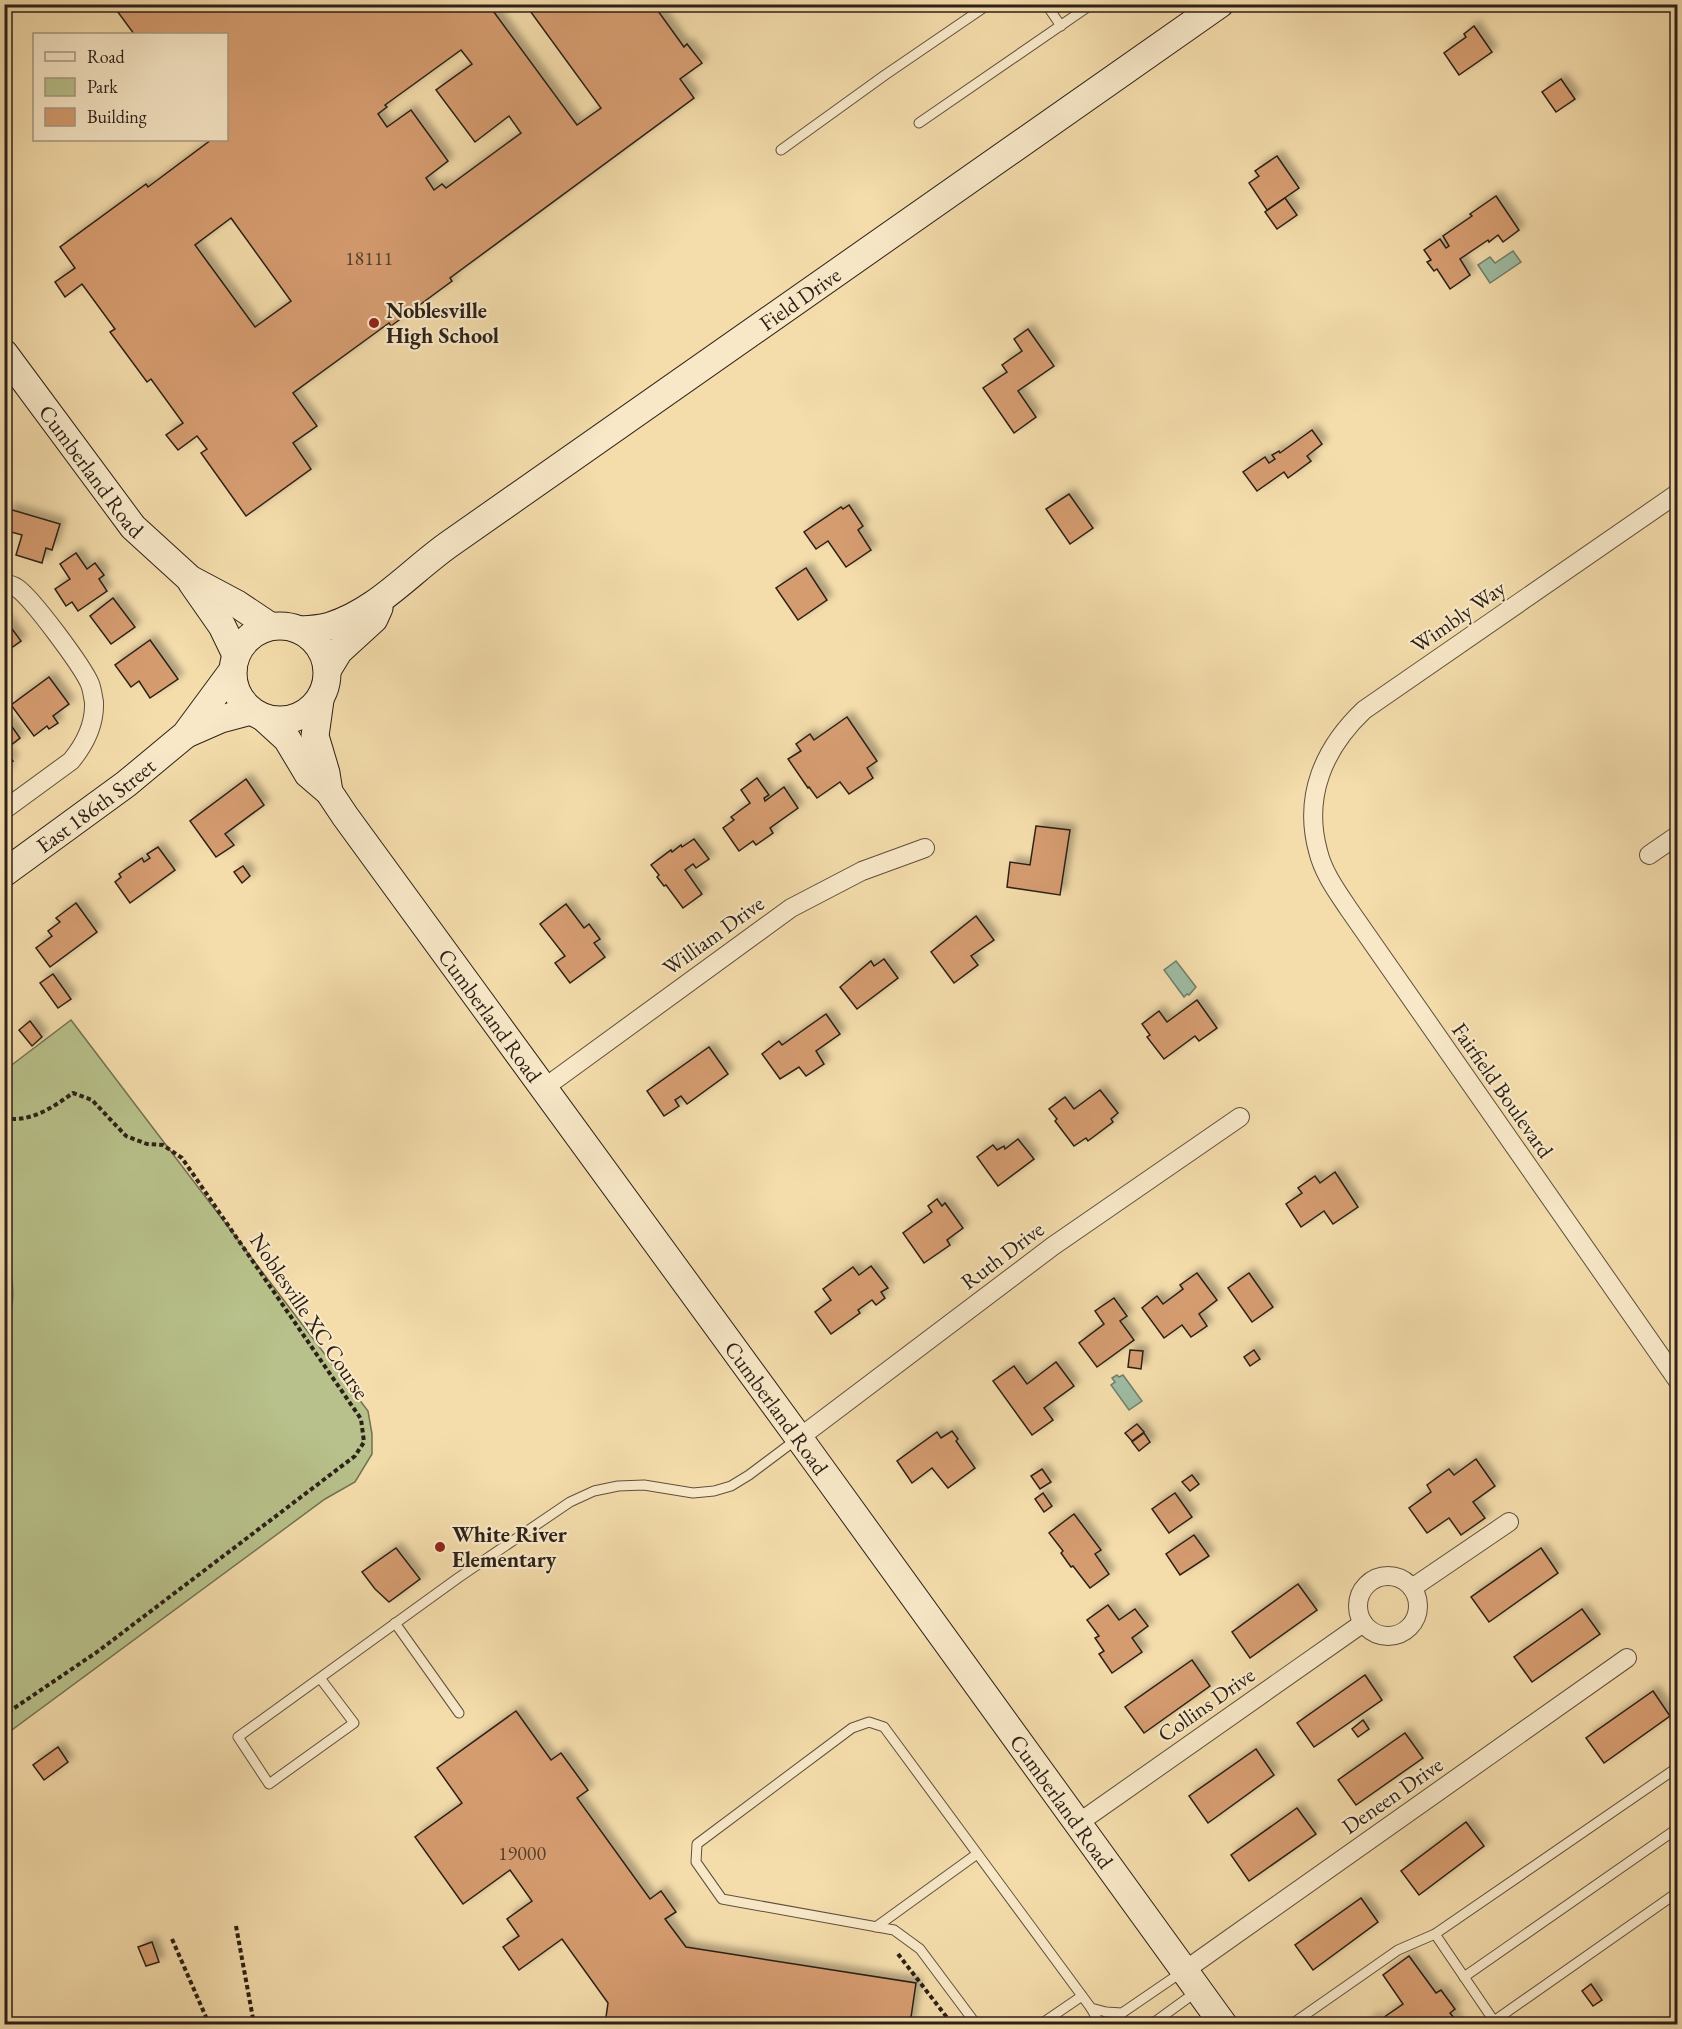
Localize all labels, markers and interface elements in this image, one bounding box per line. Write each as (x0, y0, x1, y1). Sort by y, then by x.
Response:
legend (33, 33, 228, 141)
text: Road (87, 45, 126, 68)
text: Park (87, 75, 118, 98)
text: Building (87, 105, 147, 128)
house number: 18111 (345, 245, 393, 271)
street label: Field Drive (754, 260, 847, 337)
place label: Noblesville High School (386, 296, 499, 350)
marker: Noblesville High School (367, 316, 381, 330)
street label: Cumberland Road (32, 399, 150, 545)
street label: Wimbly Way (1405, 573, 1511, 659)
street label: East 186th Street (31, 752, 162, 860)
street label: William Drive (657, 889, 770, 982)
street label: Cumberland Road (431, 943, 549, 1089)
street label: Fairfield Boulevard (1445, 1017, 1560, 1164)
street label: Ruth Drive (955, 1214, 1050, 1296)
street label: Noblesville XC Course (243, 1227, 376, 1405)
street label: Cumberland Road (718, 1335, 835, 1481)
place label: White River Elementary (452, 1520, 568, 1574)
marker: White River Elementary (433, 1540, 447, 1554)
street label: Collins Drive (1152, 1660, 1261, 1748)
street label: Cumberland Road (1003, 1729, 1120, 1875)
street label: Deneen Drive (1336, 1750, 1449, 1841)
house number: 19000 (498, 1840, 546, 1866)

